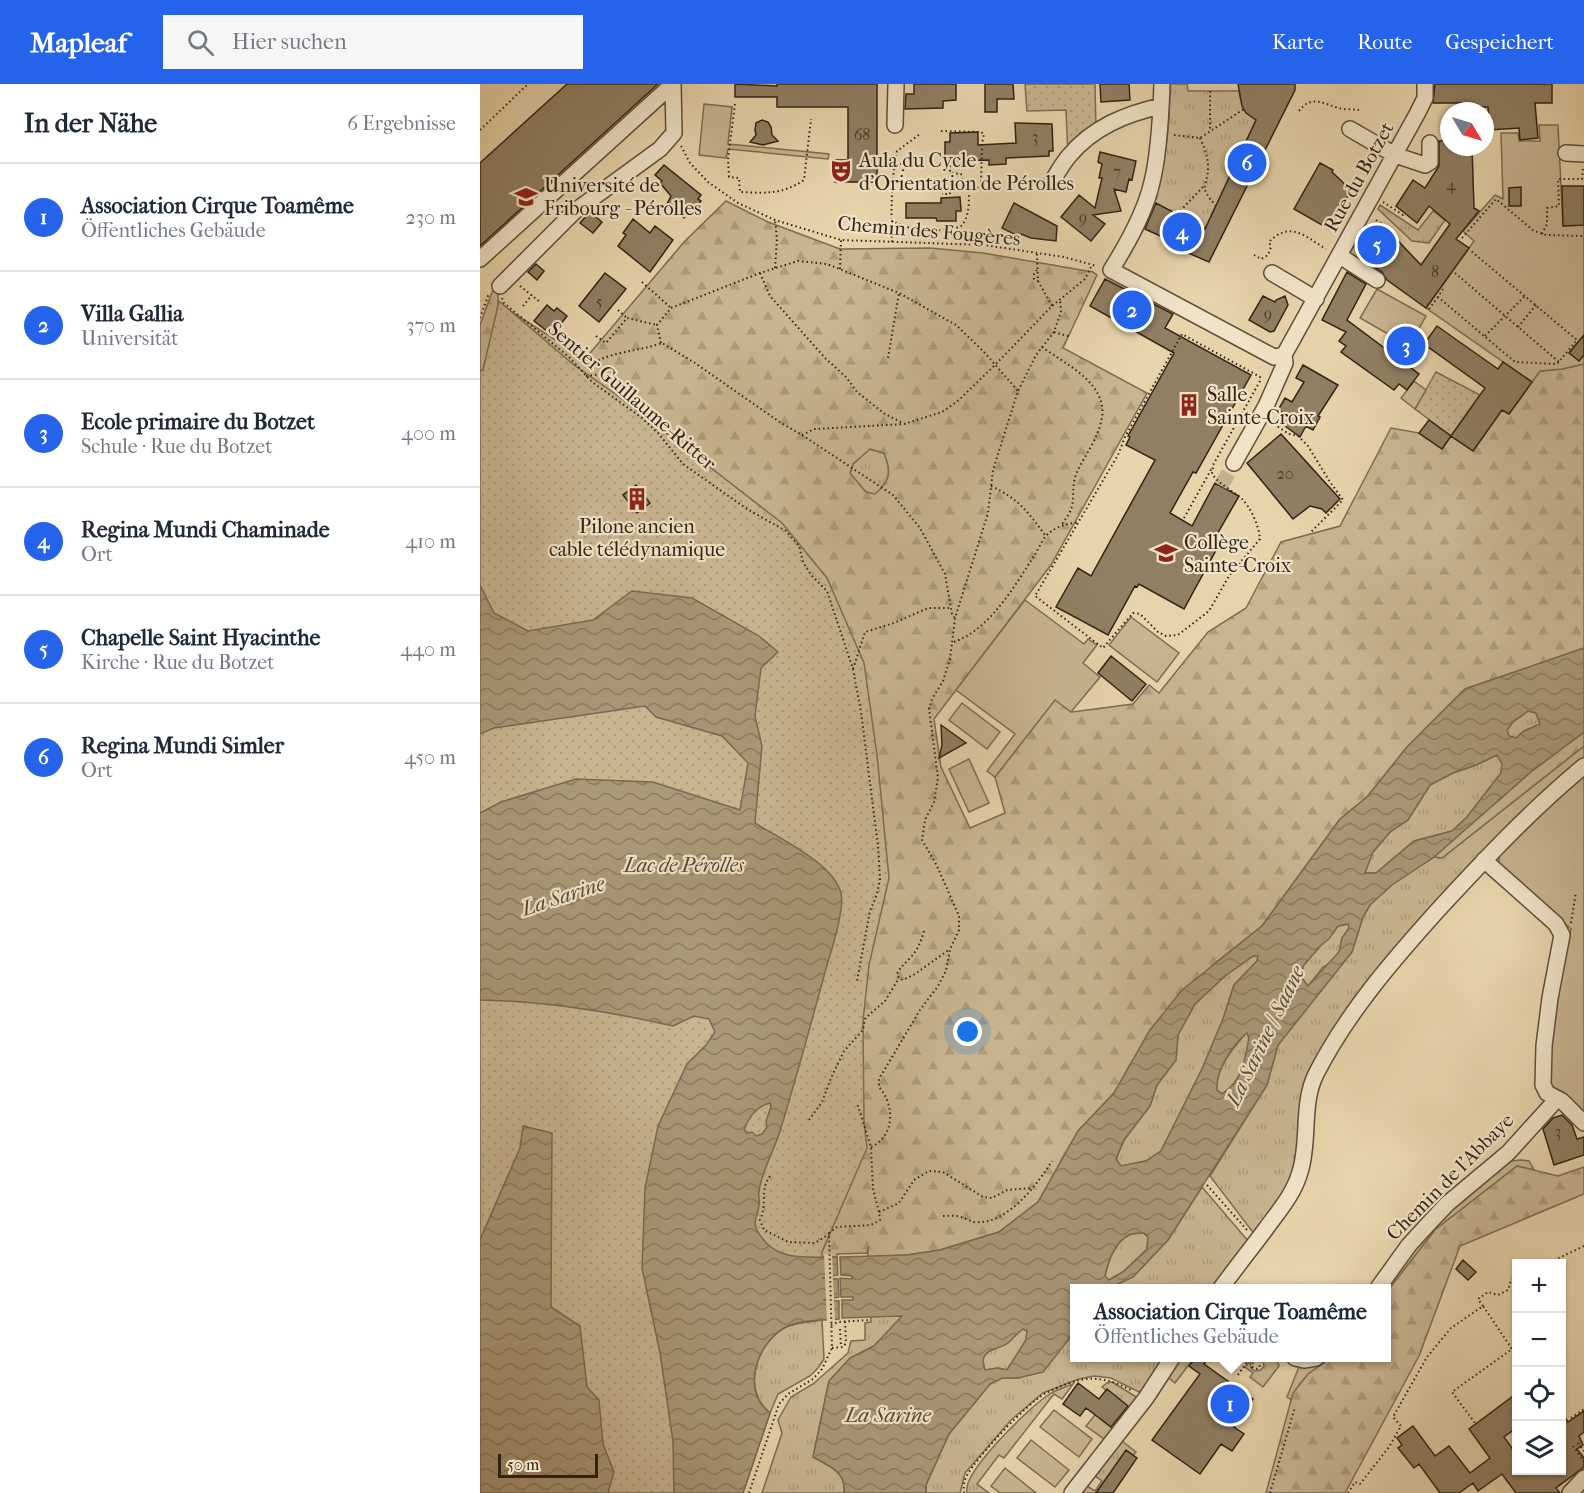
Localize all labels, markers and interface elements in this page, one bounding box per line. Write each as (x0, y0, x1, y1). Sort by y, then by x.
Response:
search box (163, 15, 583, 69)
text: Mapleaf (30, 26, 127, 59)
icon: search (184, 26, 217, 59)
text: Hier suchen (232, 29, 347, 55)
text: Karte (1272, 30, 1324, 54)
text: Route (1357, 30, 1412, 54)
text: Gespeichert (1445, 30, 1554, 54)
north arrow (1440, 102, 1494, 156)
text: In der Nähe (24, 108, 157, 139)
text: 6 Ergebnisse (347, 112, 456, 135)
street label: Rue du Botzet (1319, 118, 1399, 236)
house number: 68 (854, 125, 870, 144)
house number: 3 (1032, 127, 1038, 146)
pin: 6 (1228, 140, 1266, 185)
place label: Aula du Cycle d'Orientation de Pérolles (858, 149, 1074, 195)
theatre icon: Aula du Cycle d'Orientation de Pérolles (828, 158, 854, 184)
house number: 7 (1113, 162, 1121, 181)
place label: Université de Fribourg - Pérolles (544, 174, 702, 220)
house number: 4 (1446, 175, 1456, 194)
school or university icon: Université de Fribourg - Pérolles (513, 184, 539, 210)
text: Association Cirque Toamême (81, 193, 354, 219)
text: 1 (40, 206, 47, 229)
text: 230 m (406, 206, 456, 229)
house number: 9 (1079, 208, 1087, 227)
pin: 4 (1162, 210, 1202, 254)
street label: Chemin des Fougères (837, 212, 1021, 250)
text: Öffentliches Gebäude (81, 219, 266, 242)
pin: 5 (1358, 222, 1396, 268)
house number: 8 (1431, 262, 1439, 281)
pin: 2 (1112, 288, 1152, 332)
house number: 5 (596, 292, 603, 311)
text: Villa Gallia (81, 301, 183, 327)
house number: 9 (1264, 304, 1272, 323)
text: 2 (38, 314, 49, 337)
text: 370 m (406, 314, 456, 337)
street label: Sentier Guillaume-Ritter (543, 317, 721, 475)
pin: 3 (1386, 324, 1426, 368)
text: Universität (81, 327, 178, 350)
place label: Salle Sainte-Croix (1207, 383, 1315, 429)
building icon: Salle Sainte-Croix (1176, 392, 1202, 418)
text: Ecole primaire du Botzet (81, 409, 315, 435)
text: 3 (39, 422, 48, 445)
text: 400 m (401, 422, 456, 445)
text: Schule · Rue du Botzet (81, 435, 272, 458)
house number: 20 (1276, 464, 1294, 483)
building icon: Pilone ancien cable télédynamique (624, 486, 650, 512)
place label: Pilone ancien cable télédynamique (549, 515, 725, 561)
text: Regina Mundi Chaminade (81, 517, 330, 543)
text: 4 (38, 530, 49, 553)
text: 410 m (405, 530, 456, 553)
place label: Collège Sainte-Croix (1184, 531, 1292, 577)
school or university icon: Collège Sainte-Croix (1153, 540, 1179, 566)
text: Ort (81, 543, 113, 566)
text: Chapelle Saint Hyacinthe (81, 625, 320, 651)
text: 5 (39, 638, 48, 661)
text: 440 m (400, 638, 456, 661)
text: Kirche · Rue du Botzet (81, 651, 274, 674)
text: Regina Mundi Simler (81, 733, 284, 759)
text: 6 (38, 746, 49, 769)
text: 450 m (404, 746, 456, 769)
text: Ort (81, 759, 113, 782)
park label: Lac de Pérolles (622, 854, 745, 877)
water label: La Sarine (516, 871, 608, 921)
water label: La Sarine / Saane (1220, 962, 1309, 1112)
your location (953, 1017, 982, 1046)
street label: Chemin de l'Abbaye (1382, 1109, 1518, 1245)
house number: 3 (1555, 1122, 1561, 1141)
map controls (1512, 1259, 1566, 1475)
button: + (1512, 1259, 1566, 1313)
popup (1070, 1284, 1391, 1362)
text: Association Cirque Toamême (1094, 1299, 1367, 1325)
button: − (1512, 1313, 1566, 1367)
text: Öffentliches Gebäude (1094, 1325, 1279, 1348)
button: locate (1512, 1367, 1566, 1421)
pin: 1 (1210, 1382, 1250, 1426)
water label: La Sarine (843, 1403, 932, 1427)
button: layers (1512, 1421, 1566, 1475)
scale bar (498, 1451, 598, 1478)
text: 50 m (507, 1455, 539, 1474)

